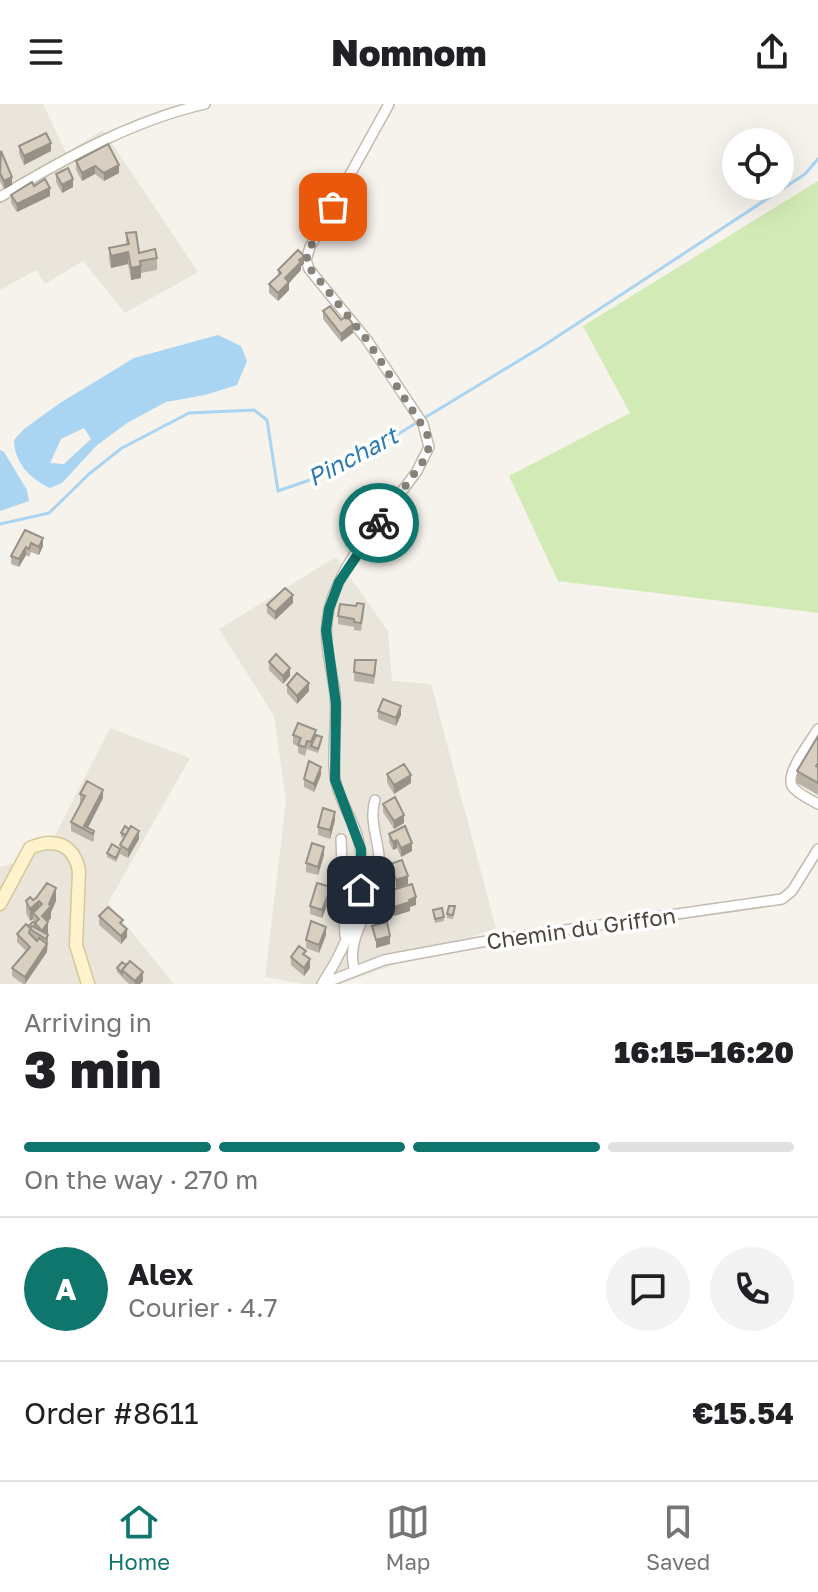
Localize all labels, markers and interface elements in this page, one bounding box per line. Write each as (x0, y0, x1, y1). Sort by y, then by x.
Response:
icon: menu (24, 30, 68, 74)
icon: share (750, 30, 794, 74)
text: Nomnom (331, 31, 487, 74)
map controls (722, 128, 794, 200)
button: locate (722, 128, 794, 200)
pin (299, 173, 367, 241)
icon: bag (311, 185, 355, 229)
water label: Pinchart (302, 419, 404, 492)
courier (339, 483, 419, 563)
icon: bike (357, 501, 401, 545)
pin (327, 856, 395, 924)
icon: home (339, 868, 383, 912)
street label: Chemin du Griffon (485, 901, 677, 955)
text: Arriving in (24, 1007, 152, 1038)
text: 16:15–16:20 (614, 1034, 794, 1070)
text: 3 min (24, 1037, 161, 1099)
text: On the way · 270 m (24, 1164, 258, 1195)
button: chat (606, 1247, 690, 1331)
button: phone (710, 1247, 794, 1331)
text: Alex (128, 1256, 193, 1292)
text: A (55, 1271, 77, 1307)
text: Courier · 4.7 (128, 1292, 278, 1323)
text: Order #8611 (24, 1395, 199, 1431)
text: €15.54 (692, 1395, 794, 1431)
tab: Home (108, 1500, 170, 1575)
tab: Map (386, 1500, 430, 1575)
tab: Saved (646, 1500, 710, 1575)

